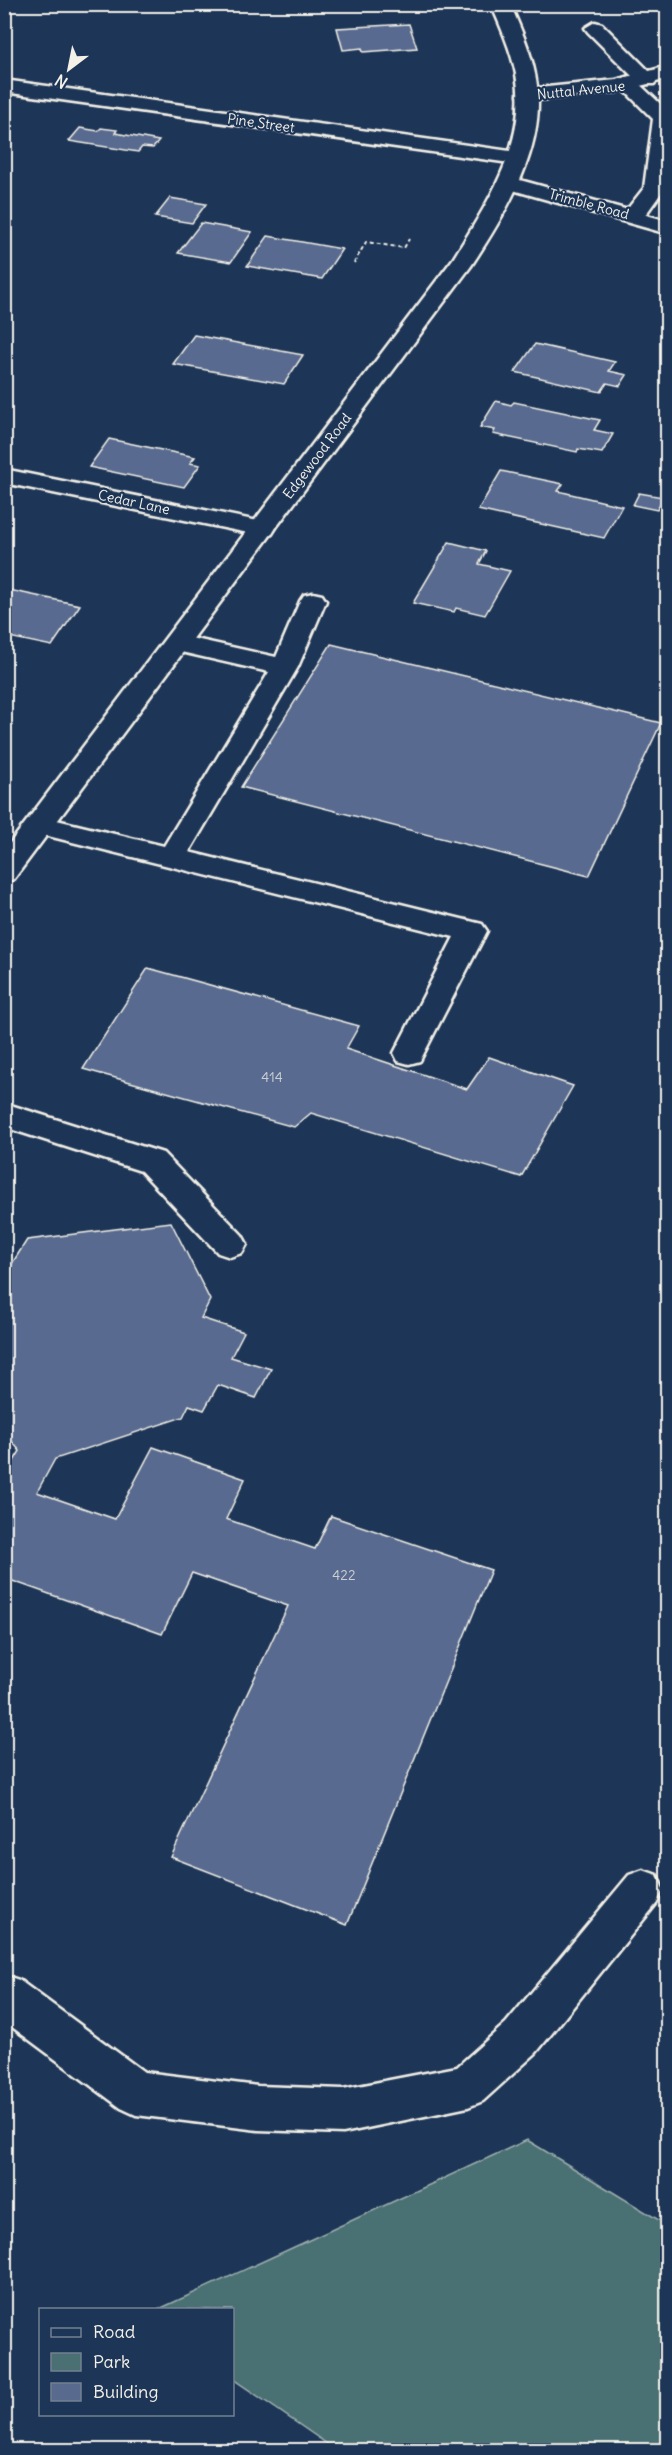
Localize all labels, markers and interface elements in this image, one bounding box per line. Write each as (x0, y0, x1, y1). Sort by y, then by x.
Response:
north arrow (39, 39, 99, 99)
text: N (51, 70, 71, 93)
street label: Nuttal Avenue (536, 76, 626, 104)
street label: Pine Street (226, 109, 296, 137)
street label: Trimble Road (547, 185, 631, 223)
street label: Edgewood Road (279, 410, 355, 502)
street label: Cedar Lane (97, 486, 171, 518)
house number: 414 (261, 1068, 283, 1086)
house number: 422 (332, 1566, 356, 1584)
legend (39, 2308, 234, 2416)
text: Road (93, 2320, 136, 2343)
text: Park (93, 2350, 130, 2373)
text: Building (93, 2380, 158, 2403)

